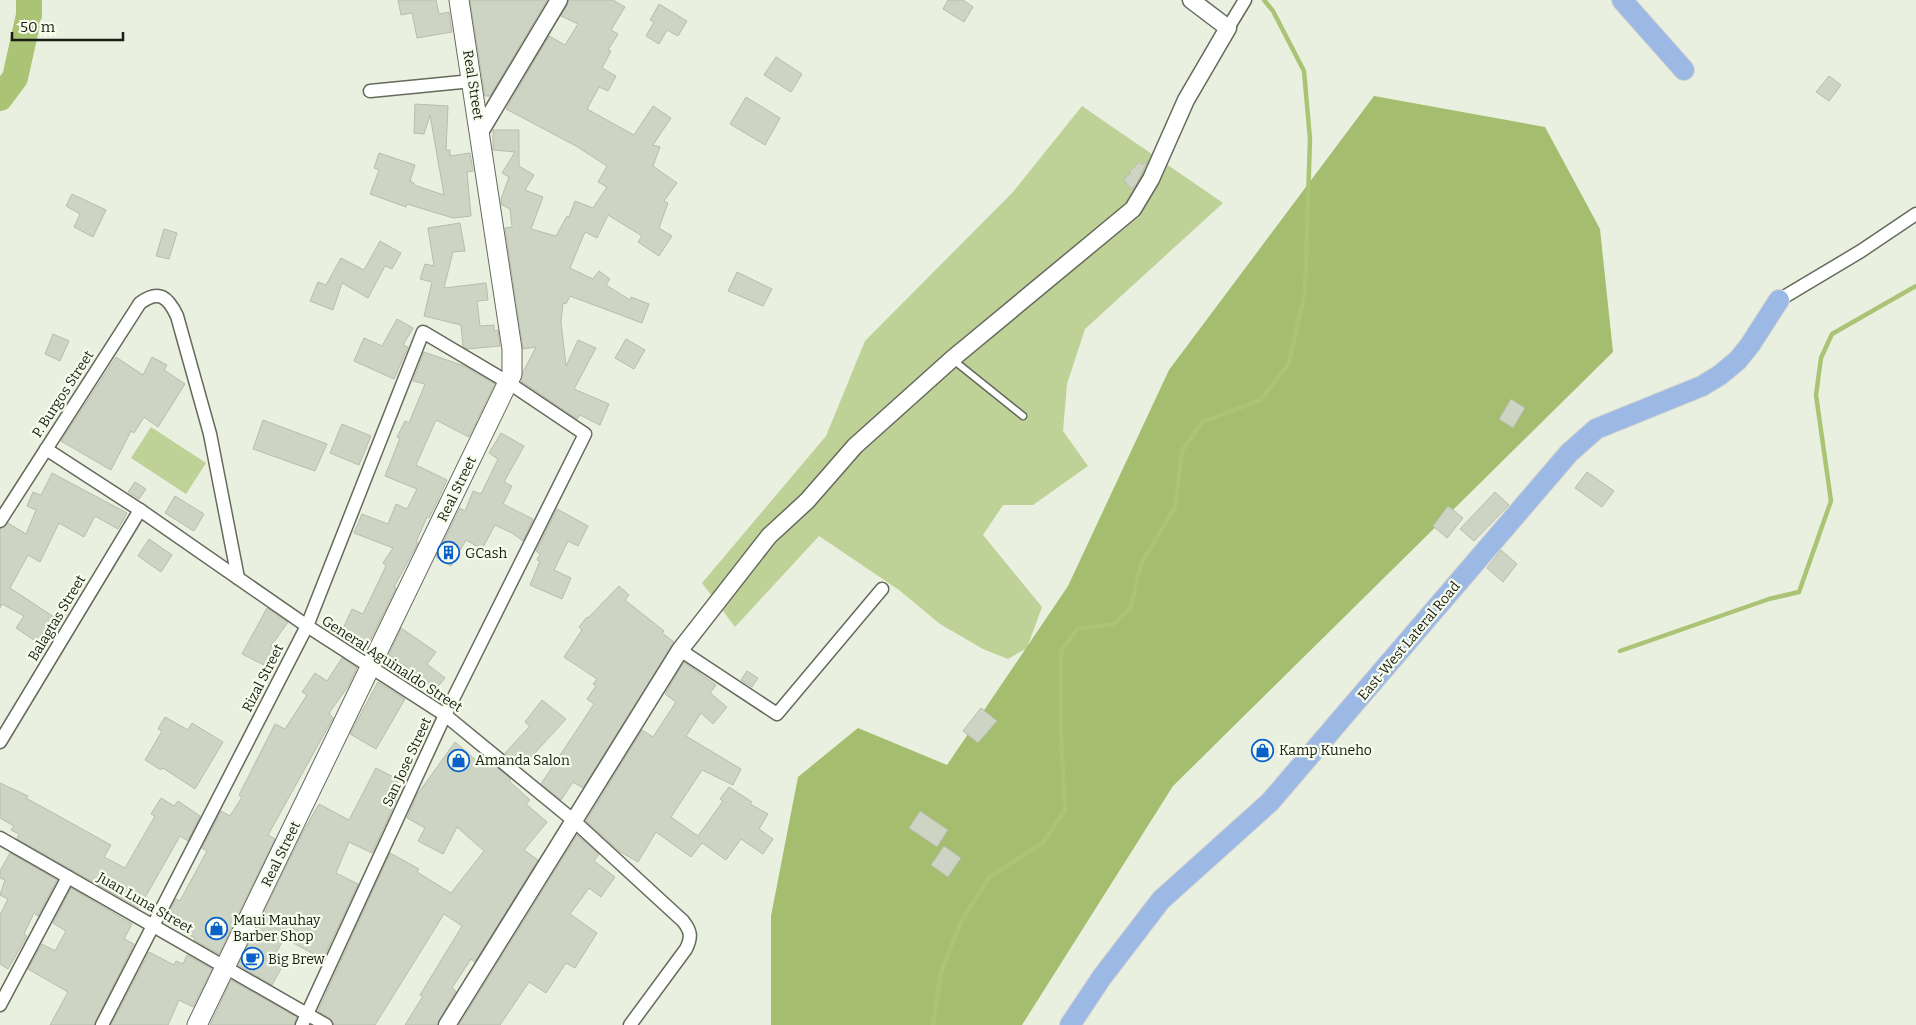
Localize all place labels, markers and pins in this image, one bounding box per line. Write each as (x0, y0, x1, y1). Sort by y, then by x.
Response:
building icon: GCash (437, 541, 461, 565)
place label: GCash (465, 545, 507, 562)
shop icon: Kamp Kuneho (1251, 738, 1275, 762)
place label: Kamp Kuneho (1279, 742, 1372, 759)
shop icon: Amanda Salon (447, 748, 471, 772)
place label: Amanda Salon (475, 752, 570, 769)
place label: Maui Mauhay Barber Shop (233, 912, 321, 945)
shop icon: Maui Mauhay Barber Shop (205, 916, 229, 940)
cafe icon: Big Brew (240, 947, 264, 971)
place label: Big Brew (268, 951, 326, 968)

